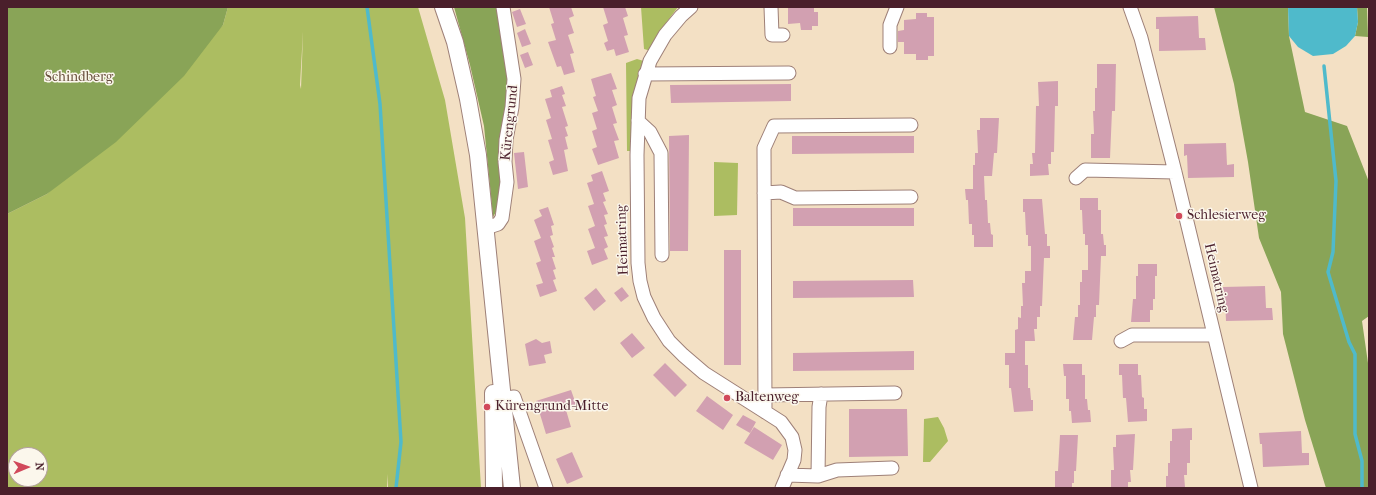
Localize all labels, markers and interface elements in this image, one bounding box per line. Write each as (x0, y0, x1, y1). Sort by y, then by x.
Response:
park label: Schindberg (45, 70, 113, 86)
street label: Kürengrund (498, 84, 522, 162)
street label: Heimatring (613, 204, 633, 276)
place label: Schlesierweg (1187, 208, 1266, 224)
marker: Schlesierweg (1174, 211, 1184, 221)
street label: Heimatring (1200, 242, 1232, 314)
place label: Baltenweg (735, 390, 799, 406)
marker: Baltenweg (722, 393, 732, 403)
place label: Kürengrund-Mitte (495, 399, 608, 415)
marker: Kürengrund-Mitte (482, 402, 492, 412)
north arrow (8, 447, 48, 487)
text: N (33, 462, 46, 471)

